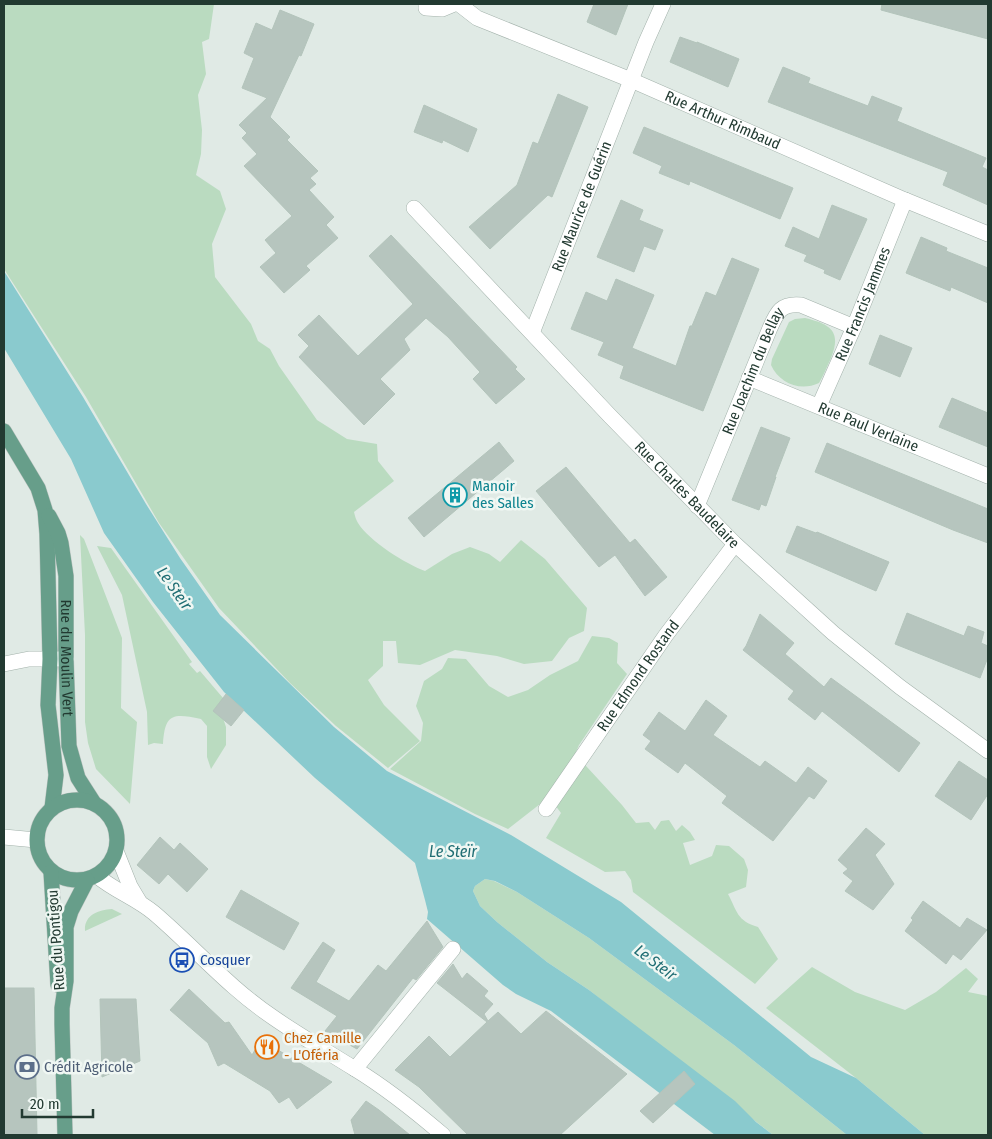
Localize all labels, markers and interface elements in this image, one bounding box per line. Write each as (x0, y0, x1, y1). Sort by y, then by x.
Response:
street label: Rue Arthur Rimbaud (662, 87, 783, 153)
street label: Rue Maurice de Guérin (548, 138, 615, 274)
street label: Rue Francis Jammes (831, 244, 894, 364)
street label: Rue Joachim du Bellay (718, 303, 788, 437)
street label: Rue Paul Verlaine (815, 398, 921, 456)
street label: Rue Charles Baudelaire (631, 438, 743, 552)
place label: Manoir des Salles (472, 477, 534, 512)
building icon: Manoir des Salles (442, 482, 468, 508)
water label: Le Steir (153, 563, 196, 614)
street label: Rue du Moulin Vert (57, 600, 77, 717)
street label: Rue Edmond Rostand (593, 617, 683, 735)
water label: Le Steïr (429, 842, 477, 861)
street label: Rue du Pontigou (44, 889, 68, 991)
water label: Le Steir (631, 940, 681, 985)
bus stop icon: Cosquer (169, 947, 195, 973)
place label: Cosquer (200, 951, 251, 969)
place label: Chez Camille - L'Oféria (284, 1029, 362, 1064)
restaurant icon: Chez Camille - L'Oféria (254, 1034, 280, 1060)
bank icon: Crédit Agricole (14, 1054, 40, 1080)
place label: Crédit Agricole (44, 1058, 133, 1076)
scale bar (22, 1086, 94, 1118)
text: 20 m (30, 1095, 60, 1113)

